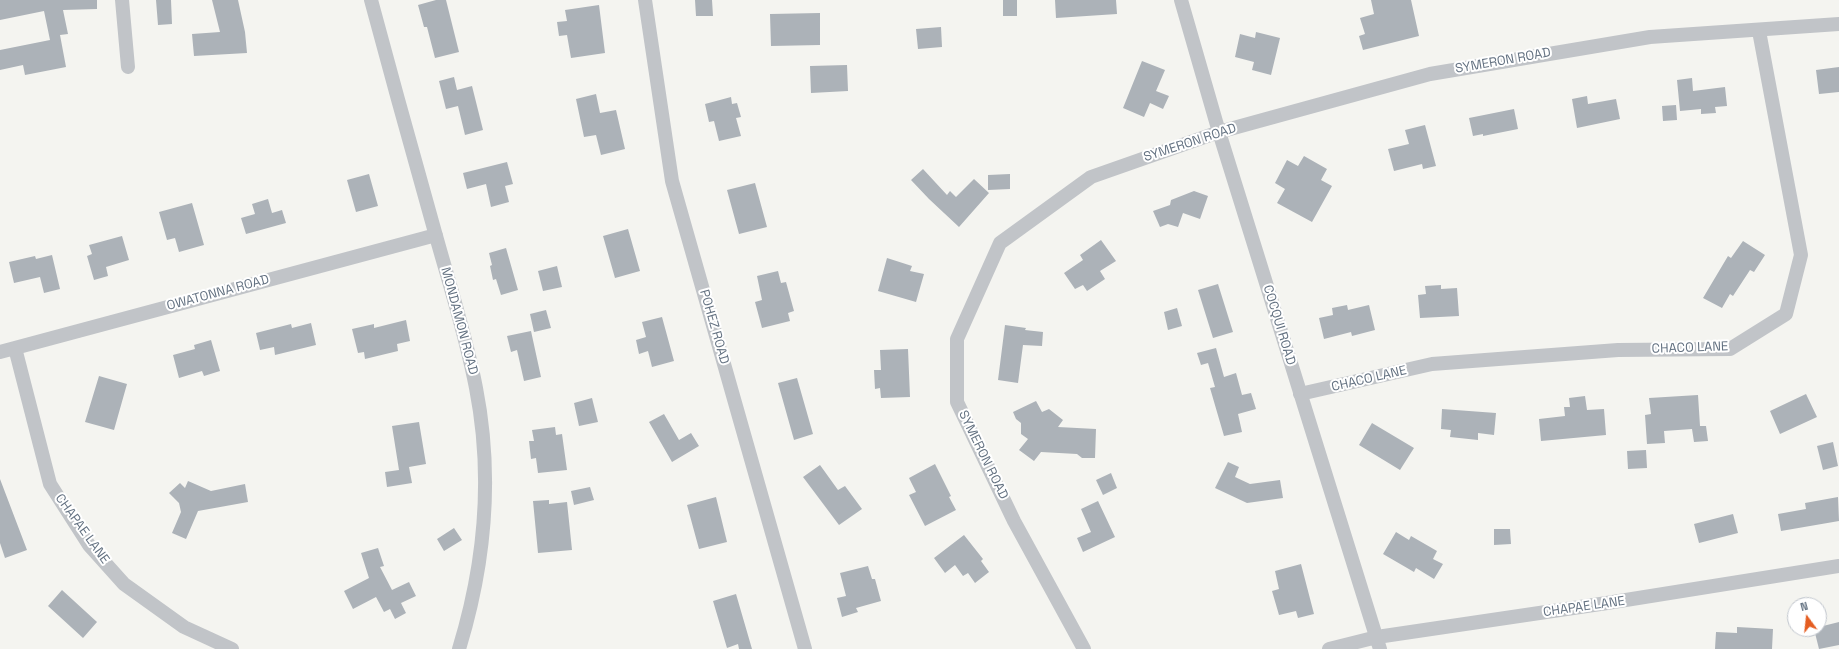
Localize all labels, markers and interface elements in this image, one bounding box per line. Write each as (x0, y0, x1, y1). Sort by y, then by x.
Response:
street label: SYMERON ROAD (1454, 45, 1552, 77)
street label: SYMERON ROAD (1142, 121, 1238, 165)
street label: MONDAMON ROAD (437, 265, 481, 377)
street label: OWATONNA ROAD (165, 272, 271, 314)
street label: COCQUI ROAD (1259, 283, 1299, 367)
street label: POHEZ ROAD (696, 288, 732, 366)
street label: CHACO LANE (1651, 339, 1729, 357)
street label: CHACO LANE (1330, 363, 1408, 395)
street label: SYMERON ROAD (955, 408, 1011, 502)
street label: CHAPAE LANE (52, 491, 112, 567)
street label: CHAPAE LANE (1542, 594, 1626, 620)
north arrow (1787, 597, 1827, 637)
text: N (1799, 599, 1810, 614)

